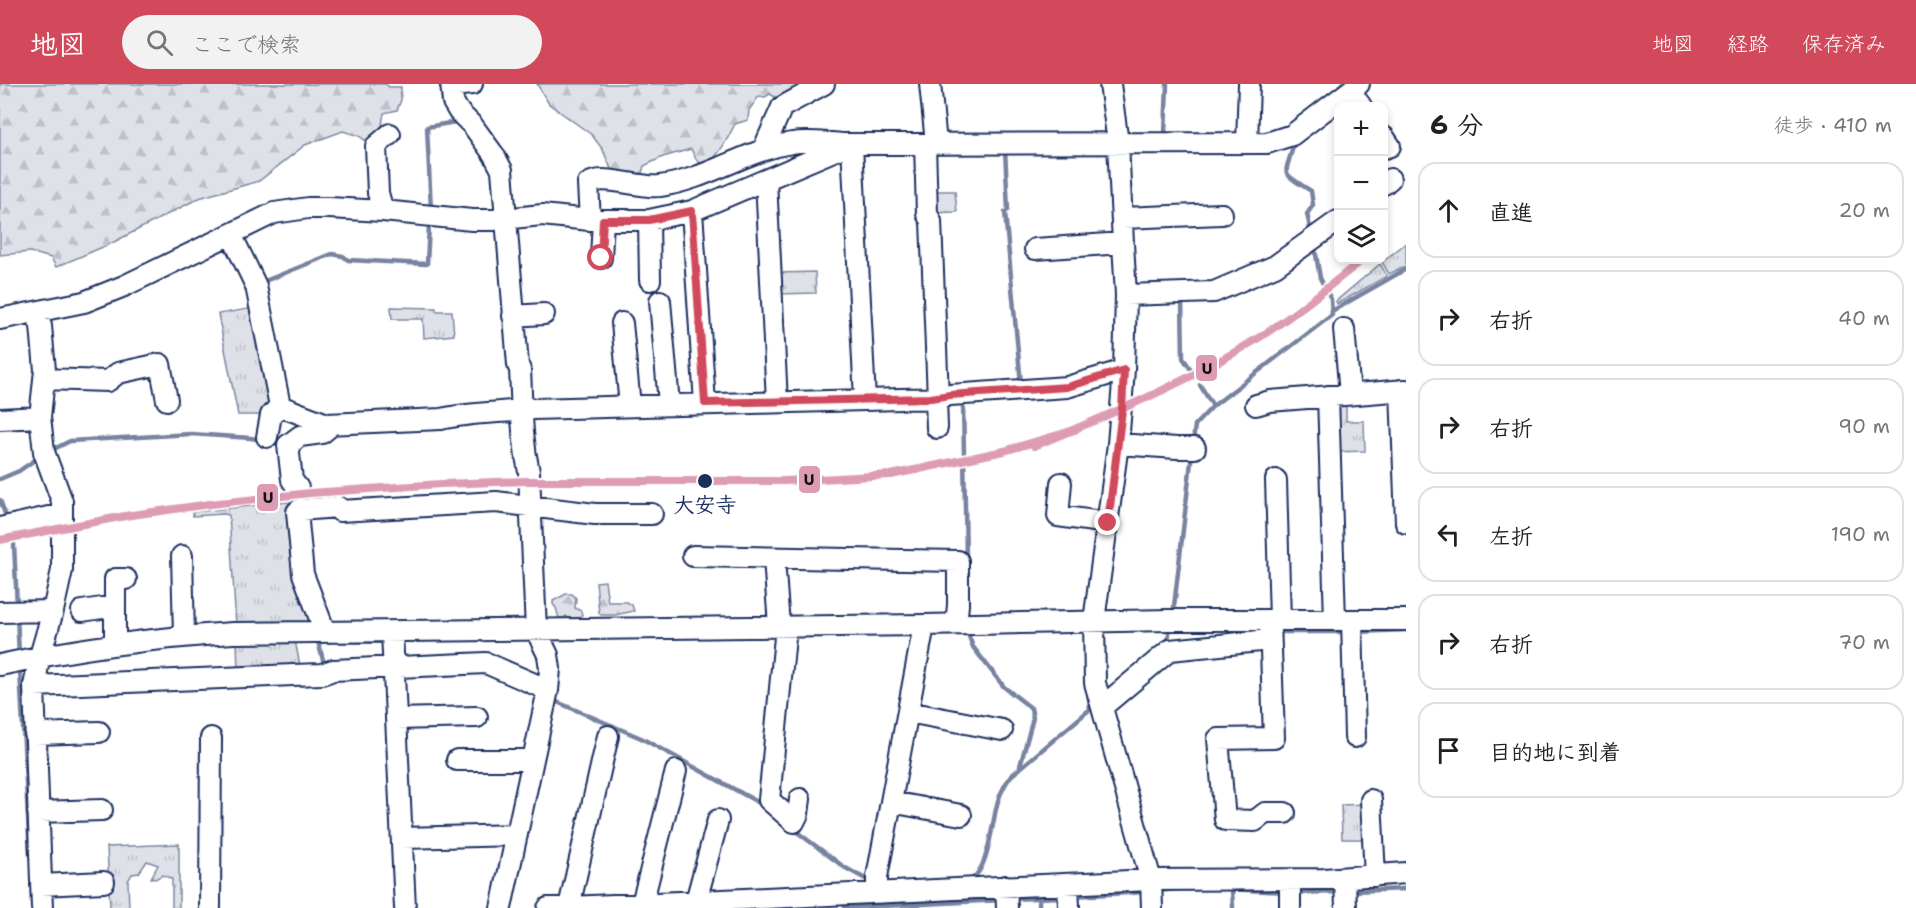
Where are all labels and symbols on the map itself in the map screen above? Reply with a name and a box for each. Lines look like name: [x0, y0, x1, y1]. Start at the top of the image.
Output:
route start: [587, 244, 613, 270]
line badge: U: [1195, 354, 1218, 382]
text: U: [1202, 358, 1213, 379]
line badge: U: [798, 465, 821, 494]
text: U: [804, 469, 815, 490]
marker: 大安寺: [696, 472, 714, 490]
line badge: U: [256, 483, 279, 512]
text: U: [263, 487, 274, 508]
place label: 大安寺: [674, 491, 737, 519]
route end: [1094, 509, 1120, 535]

